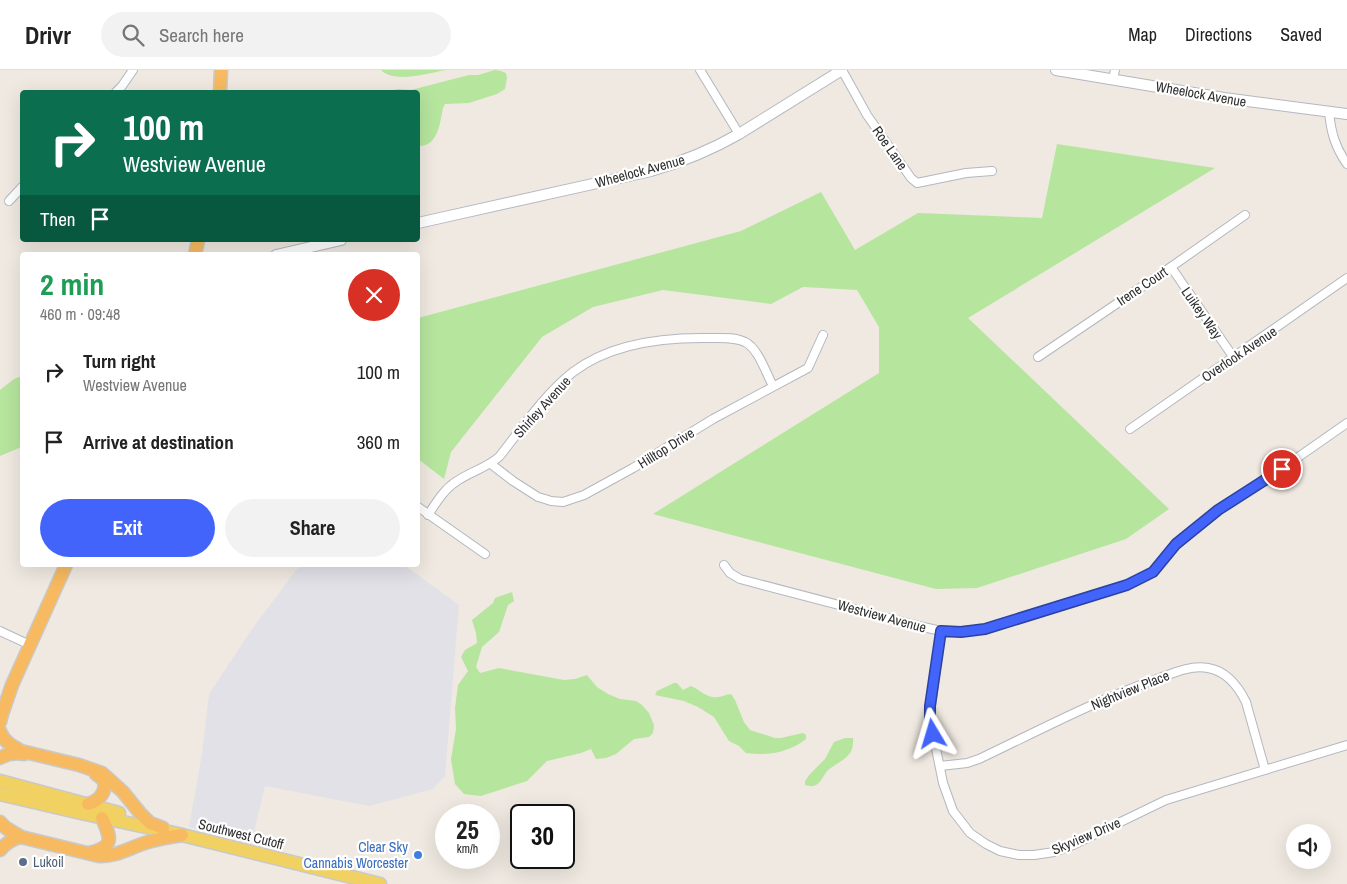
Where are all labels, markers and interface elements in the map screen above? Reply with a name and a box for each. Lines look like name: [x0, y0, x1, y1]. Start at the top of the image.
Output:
search box: [101, 12, 451, 57]
text: Drivr: [25, 19, 71, 51]
icon: search: [119, 21, 147, 49]
text: Search here: [159, 22, 244, 48]
text: Map: [1128, 22, 1157, 47]
text: Directions: [1185, 22, 1252, 47]
text: Saved: [1280, 22, 1322, 47]
street label: Wheelock Avenue: [1154, 77, 1248, 111]
text: 100 m: [123, 104, 204, 151]
icon: right: [40, 110, 105, 175]
street label: Roe Lane: [868, 122, 912, 174]
text: Westview Avenue: [123, 149, 266, 179]
street label: Wheelock Avenue: [593, 150, 687, 192]
icon: arrive: [86, 205, 114, 233]
text: Then: [40, 206, 76, 232]
street label: Irene Court: [1113, 262, 1171, 310]
text: 2 min: [40, 264, 104, 304]
button: close: [348, 269, 400, 321]
street label: Luikey Way: [1178, 283, 1227, 343]
text: 460 m · 09:48: [40, 303, 120, 325]
street label: Overlook Avenue: [1198, 322, 1280, 386]
text: Turn right: [83, 348, 155, 374]
icon: right: [40, 358, 68, 386]
text: 100 m: [357, 359, 400, 385]
street label: Shirley Avenue: [510, 372, 574, 442]
text: Westview Avenue: [83, 374, 187, 396]
street label: Hilltop Drive: [634, 424, 698, 472]
icon: arrive: [40, 428, 68, 456]
text: Arrive at destination: [83, 429, 234, 455]
text: 360 m: [357, 429, 400, 455]
pin: [1261, 448, 1303, 490]
icon: arrive: [1268, 455, 1296, 483]
button: Exit: [40, 499, 215, 557]
button: Share: [225, 499, 400, 557]
street label: Westview Avenue: [836, 596, 928, 636]
street label: Nightview Place: [1088, 666, 1172, 714]
position arrow: [906, 707, 958, 759]
speed limit sign: 30: [510, 804, 575, 869]
text: 25: [456, 813, 479, 847]
street label: Skyview Drive: [1049, 813, 1123, 859]
street label: Southwest Cutoff: [197, 815, 286, 853]
map controls: [1286, 824, 1331, 869]
button: sound: [1286, 824, 1331, 869]
place label: Clear Sky Cannabis Worcester: [304, 838, 408, 872]
text: km/h: [457, 841, 478, 857]
marker: Clear Sky Cannabis Worcester: [412, 849, 424, 861]
place label: Lukoil: [33, 853, 64, 871]
marker: Lukoil: [17, 856, 29, 868]

